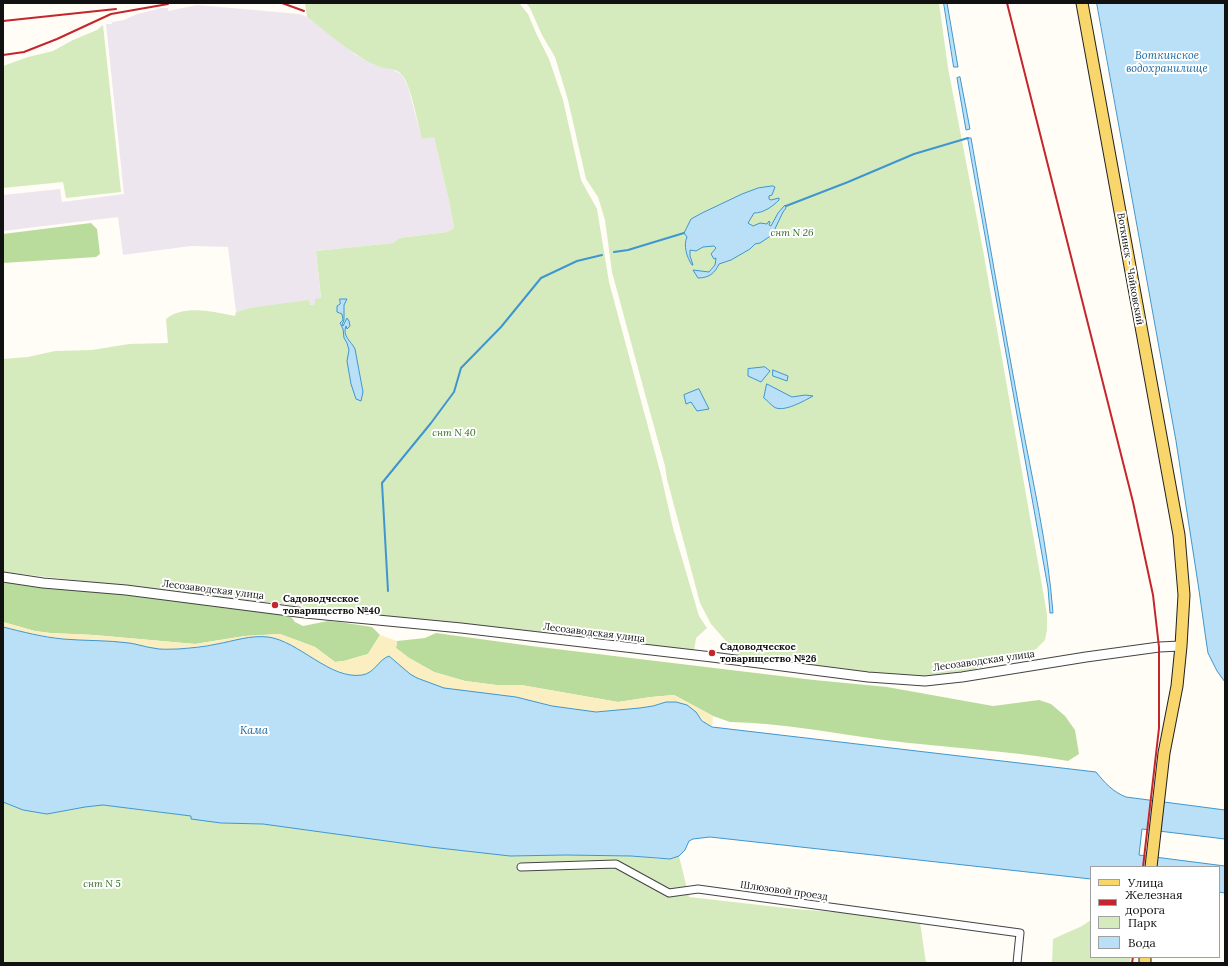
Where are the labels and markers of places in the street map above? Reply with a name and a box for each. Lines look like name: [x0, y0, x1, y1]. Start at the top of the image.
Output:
place label: Садоводческое товарищество №40: [283, 593, 380, 616]
marker: Садоводческое товарищество №40: [270, 600, 280, 610]
place label: Садоводческое товарищество №26: [720, 641, 816, 664]
marker: Садоводческое товарищество №26: [707, 648, 717, 658]

